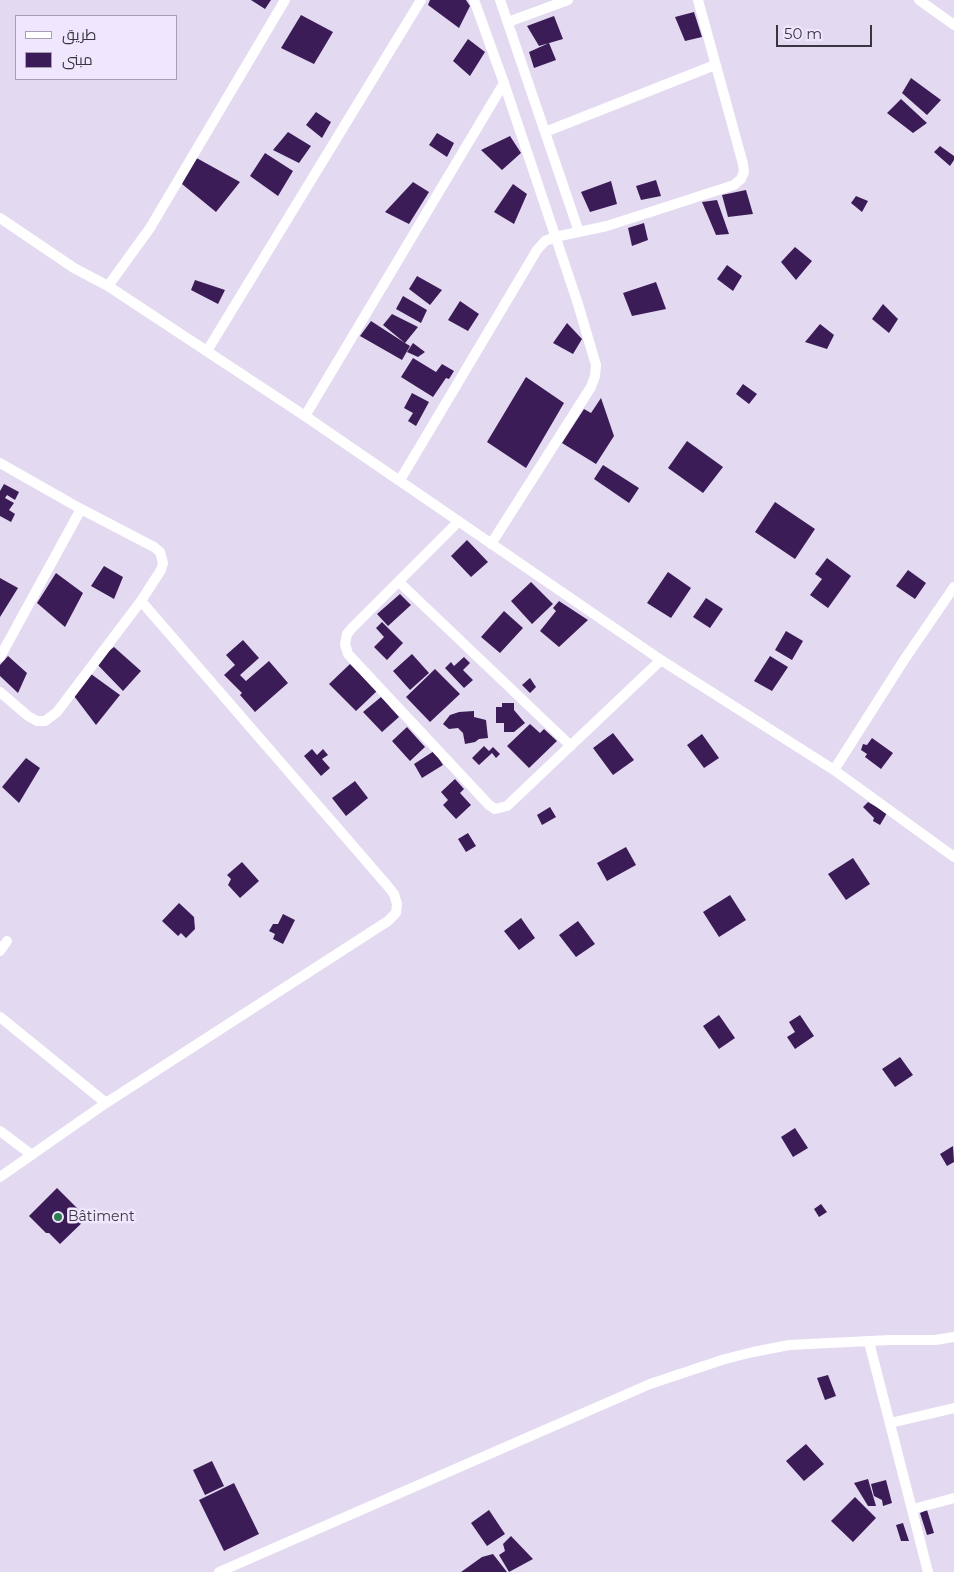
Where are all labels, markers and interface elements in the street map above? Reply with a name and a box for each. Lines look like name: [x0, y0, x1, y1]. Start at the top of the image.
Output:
legend: [15, 15, 178, 80]
scale bar: [779, 15, 875, 47]
text: 50 m: [784, 24, 822, 43]
text: طريق: [62, 25, 96, 44]
text: مبنى: [62, 50, 93, 69]
place label: Bâtiment: [68, 1209, 135, 1225]
marker: Bâtiment: [52, 1211, 64, 1223]

